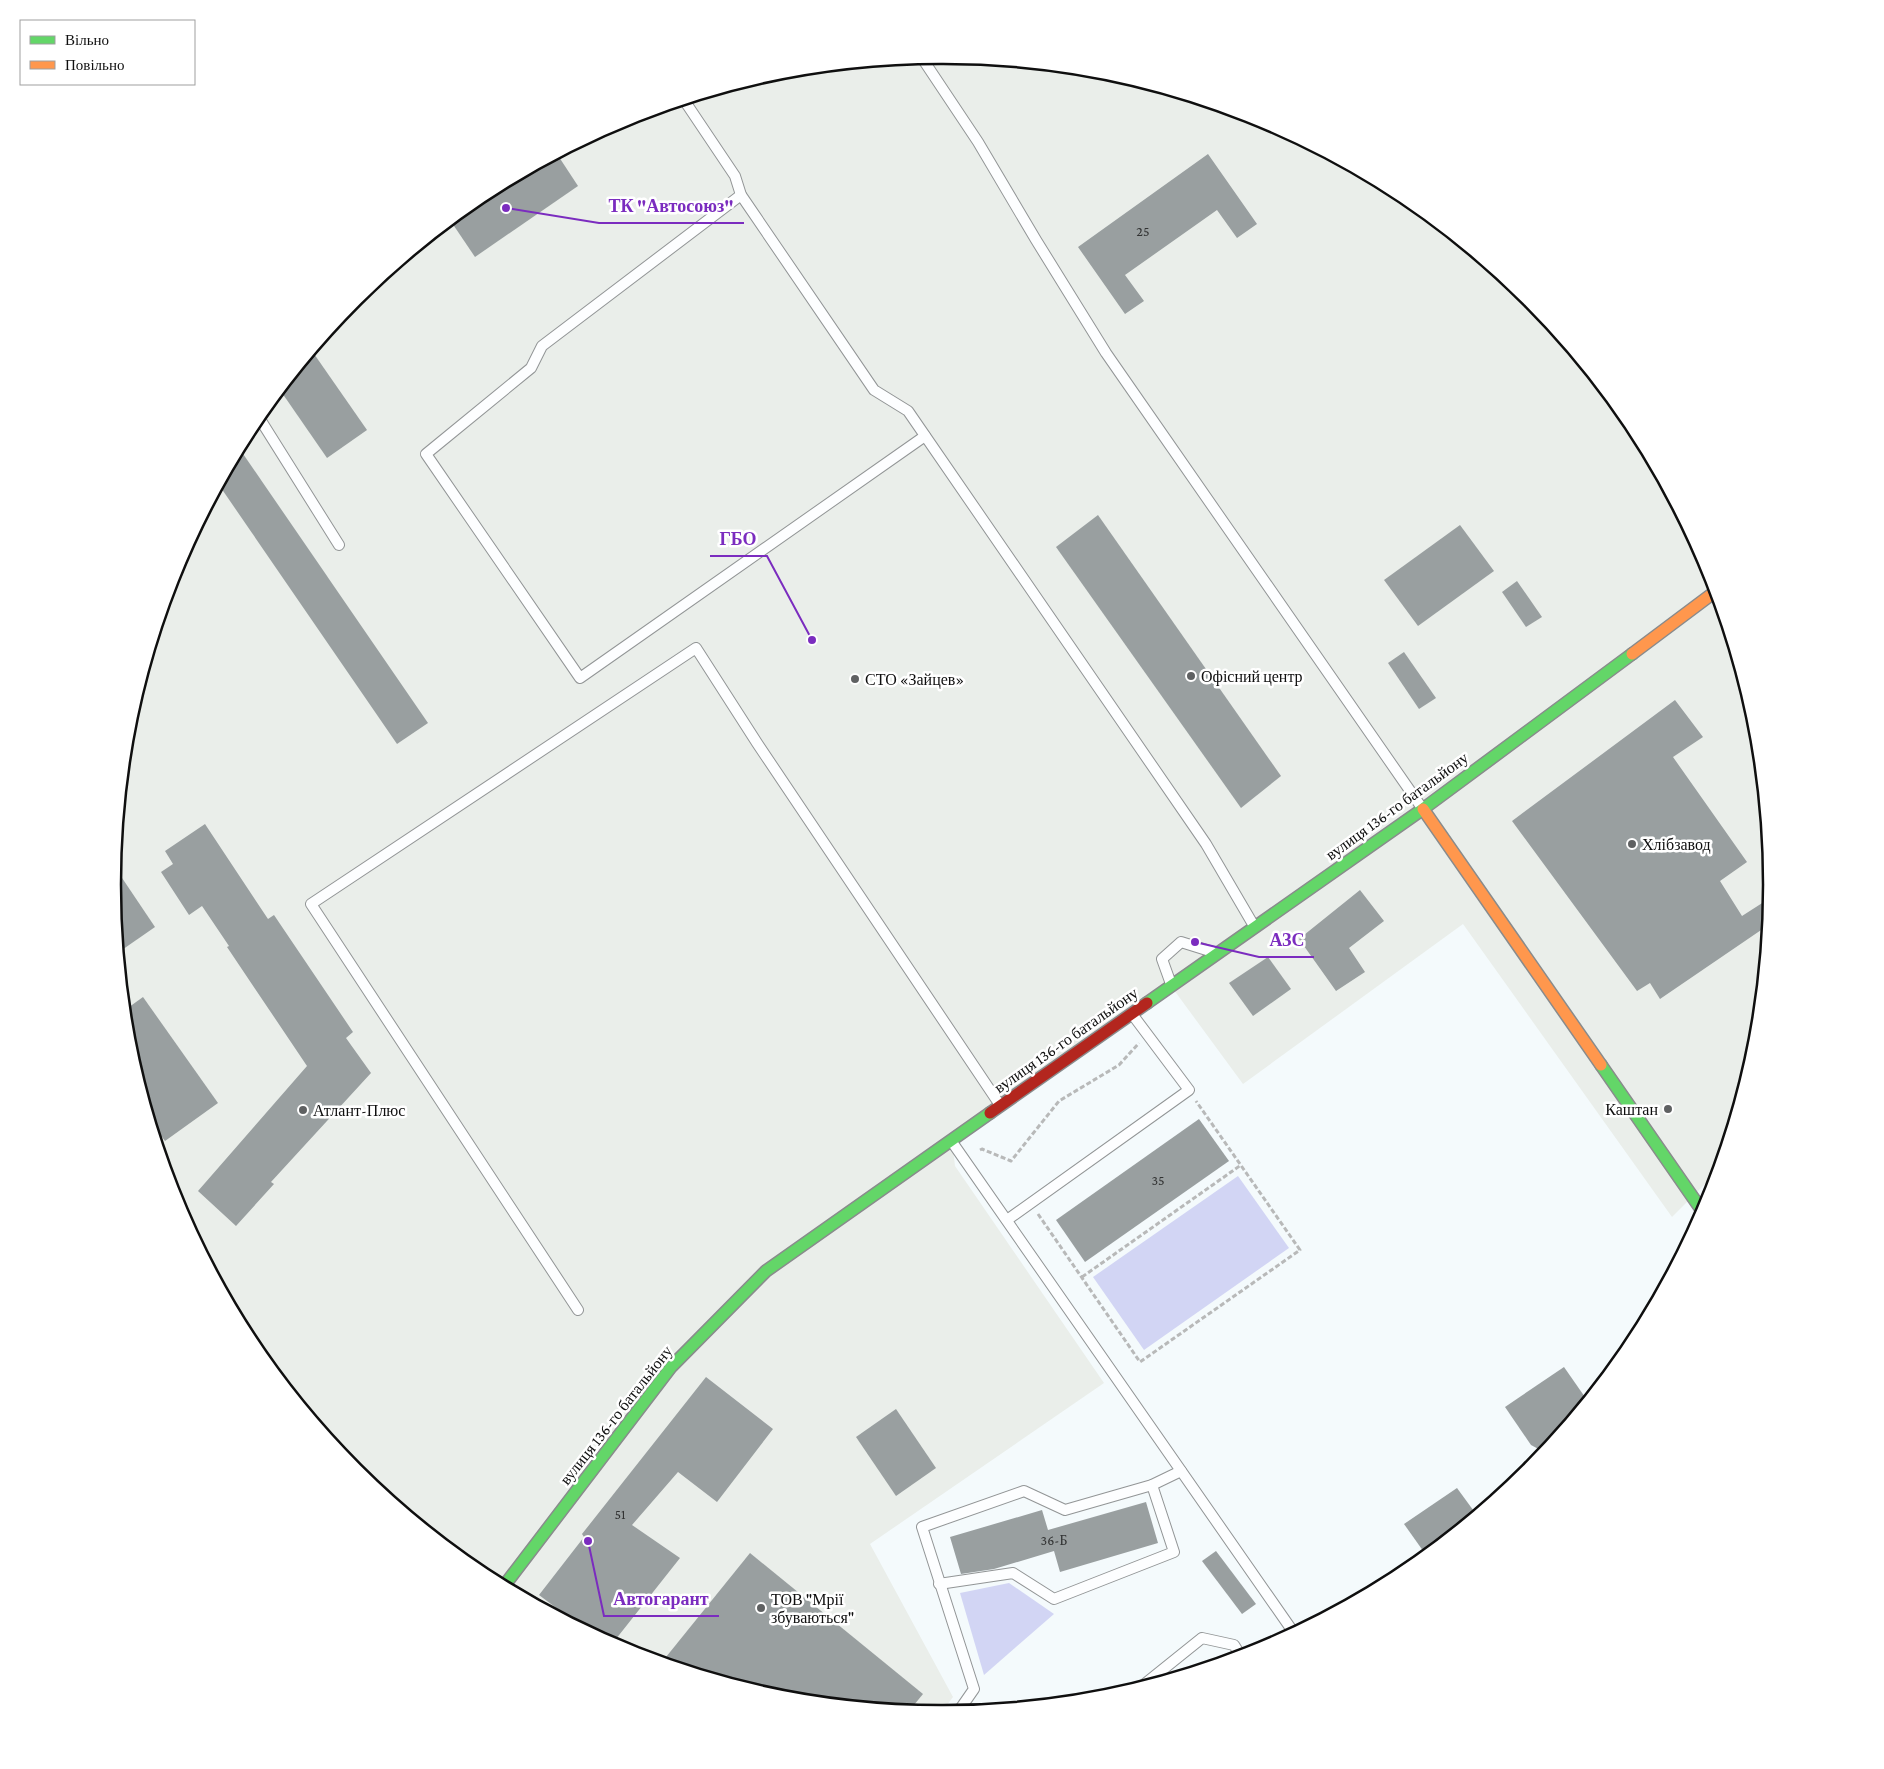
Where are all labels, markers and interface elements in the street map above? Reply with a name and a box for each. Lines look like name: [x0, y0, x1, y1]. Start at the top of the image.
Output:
legend: [20, 20, 195, 85]
text: Вільно: [65, 32, 109, 48]
text: Повільно: [65, 57, 124, 73]
callout: ТК "Автосоюз": [599, 190, 744, 223]
text: ТК "Автосоюз": [608, 196, 734, 216]
house number: 25: [1136, 223, 1150, 239]
callout: ГБО: [710, 523, 767, 556]
text: ГБО: [719, 529, 757, 549]
place label: Офісний центр: [1201, 668, 1303, 686]
marker: Офісний центр: [1185, 670, 1197, 682]
place label: СТО «Зайцев»: [865, 671, 964, 689]
marker: СТО «Зайцев»: [849, 673, 861, 685]
street label: вулиця 136-го батальйону: [1323, 749, 1472, 864]
place label: Хлібзавод: [1642, 836, 1711, 854]
marker: Хлібзавод: [1626, 838, 1638, 850]
callout: АЗС: [1259, 924, 1314, 957]
text: АЗС: [1269, 930, 1305, 950]
street label: вулиця 136-го батальйону: [991, 984, 1142, 1097]
place label: Каштан: [1605, 1101, 1658, 1118]
place label: Атлант-Плюс: [313, 1102, 405, 1119]
marker: Каштан: [1662, 1103, 1674, 1115]
marker: Атлант-Плюс: [297, 1104, 309, 1116]
house number: 35: [1151, 1172, 1165, 1188]
street label: вулиця 136-го батальйону: [557, 1342, 676, 1488]
house number: 51: [614, 1506, 626, 1522]
house number: 36-Б: [1041, 1532, 1067, 1548]
callout: Автогарант: [604, 1583, 719, 1616]
text: Автогарант: [613, 1589, 709, 1609]
place label: ТОВ "Мрії збуваються": [771, 1591, 854, 1627]
marker: ТОВ "Мрії збуваються": [755, 1602, 767, 1614]

